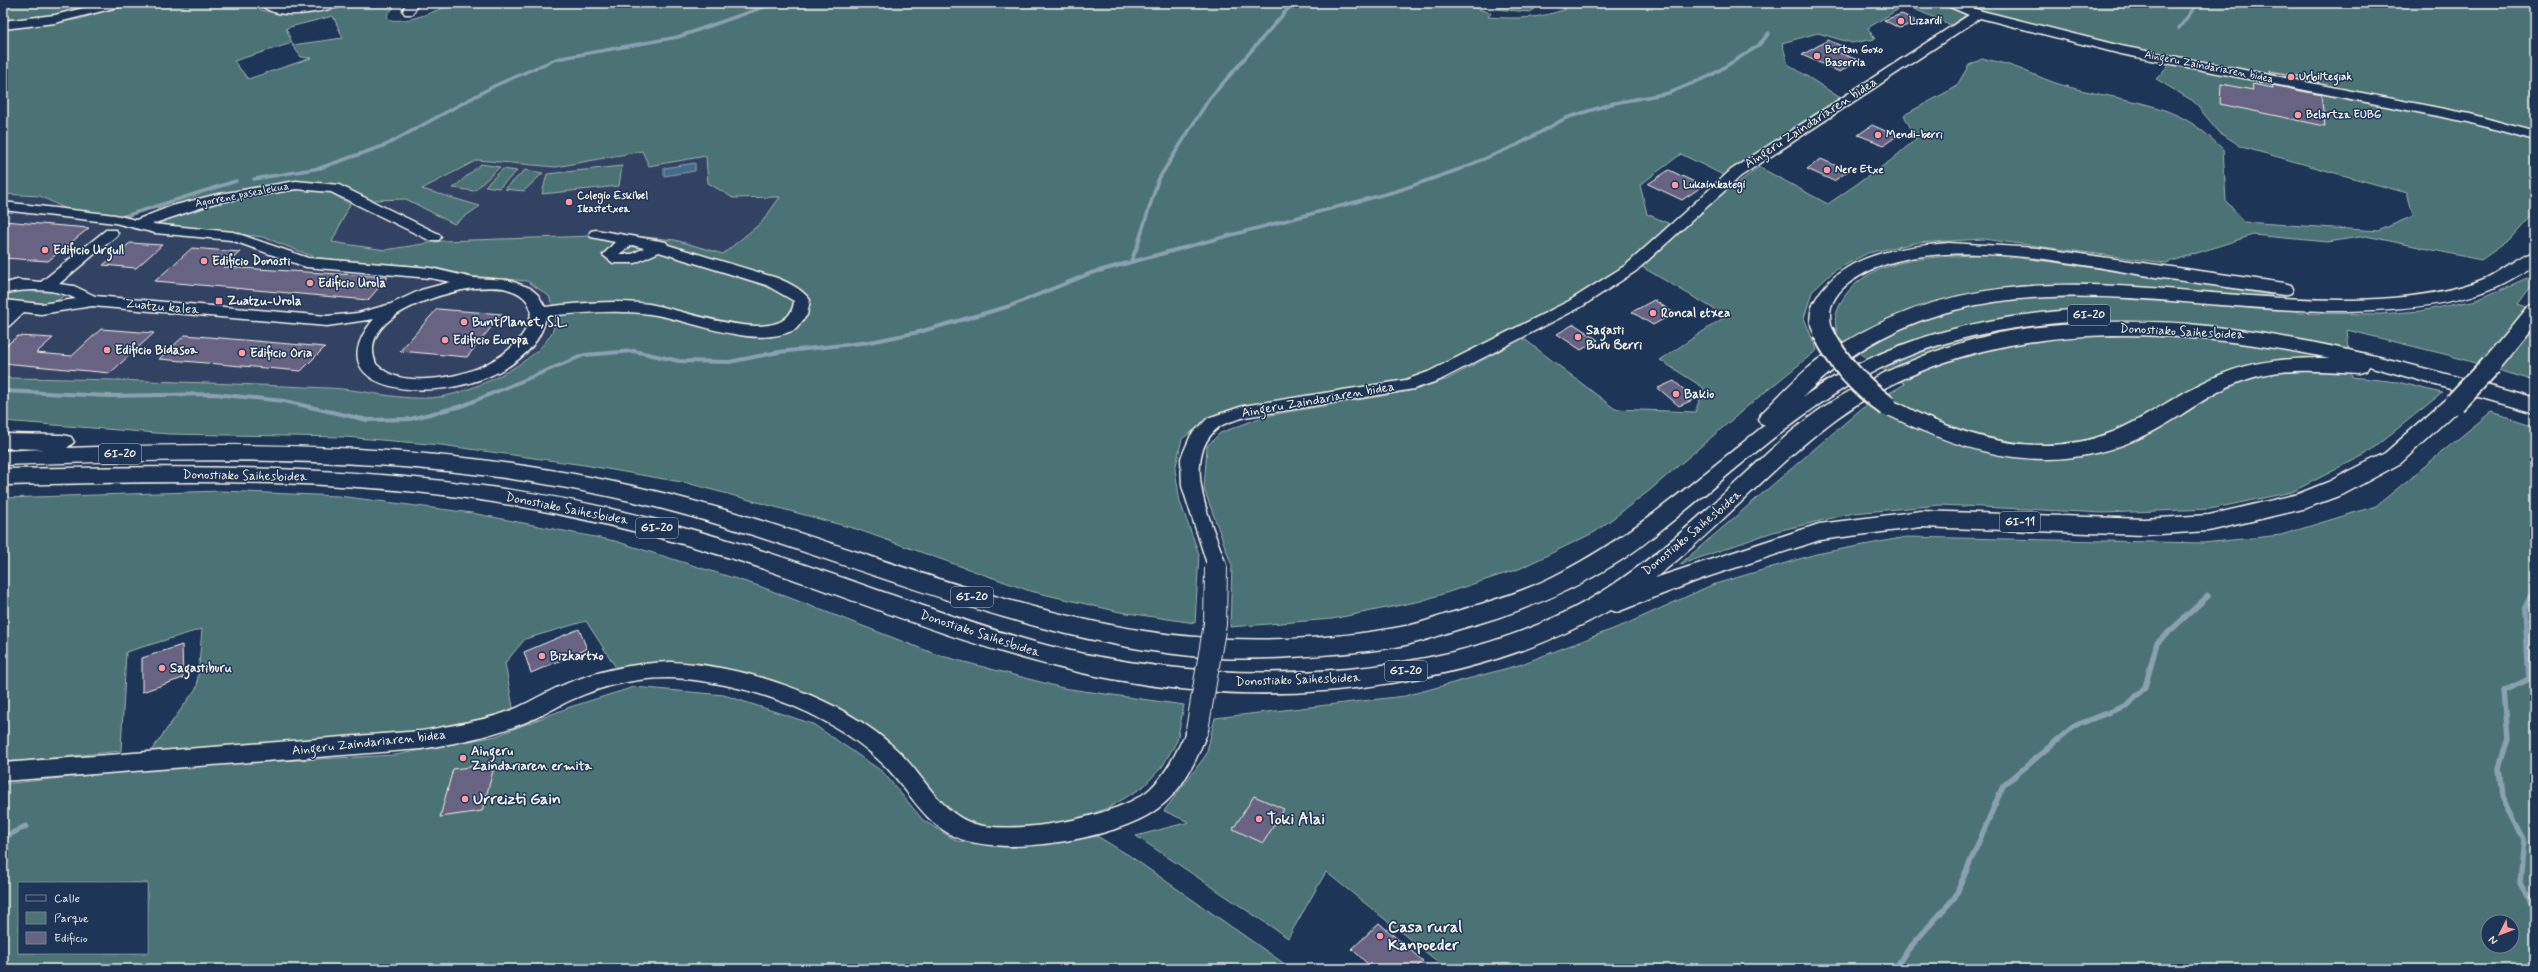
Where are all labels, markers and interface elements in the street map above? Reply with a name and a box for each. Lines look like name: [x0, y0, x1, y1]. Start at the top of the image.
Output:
place label: Lizardi: [1909, 14, 1943, 28]
marker: Lizardi: [1896, 16, 1906, 26]
place label: Bertan Goxo Baserria: [1825, 43, 1883, 70]
street label: Aingeru Zaindariaren bidea: [2143, 48, 2275, 88]
marker: Bertan Goxo Baserria: [1812, 51, 1822, 61]
place label: Urbiltegiak: [2299, 70, 2352, 86]
marker: Urbiltegiak: [2286, 72, 2296, 82]
street label: Aingeru Zaindariaren bidea: [1741, 73, 1882, 174]
place label: Belartza EUBG: [2306, 108, 2382, 122]
marker: Belartza EUBG: [2293, 110, 2303, 120]
place label: Mendi-berri: [1886, 128, 1943, 142]
marker: Mendi-berri: [1873, 130, 1883, 140]
place label: Nere Etxe: [1835, 163, 1884, 177]
marker: Nere Etxe: [1822, 165, 1832, 175]
place label: Lukainkategi: [1683, 178, 1746, 194]
street label: Agorrene pasealekua: [194, 179, 291, 211]
marker: Lukainkategi: [1670, 180, 1680, 190]
place label: Colegio Eskibel Ikastetxea: [577, 189, 648, 216]
marker: Colegio Eskibel Ikastetxea: [564, 197, 574, 207]
place label: Edificio Urgull: [53, 242, 124, 262]
marker: Edificio Urgull: [40, 245, 50, 255]
place label: Edificio Donosti: [212, 253, 290, 270]
marker: Edificio Donosti: [199, 256, 209, 266]
place label: Edificio Urola: [318, 275, 387, 292]
marker: Edificio Urola: [305, 278, 315, 288]
place label: Zuatzu-Urola: [227, 293, 302, 310]
street label: Zuatzu kalea: [124, 295, 200, 319]
marker: Zuatzu-Urola: [214, 296, 224, 306]
place label: Roncal etxea: [1661, 305, 1730, 322]
road number: GI-20: [2068, 305, 2110, 325]
marker: Roncal etxea: [1648, 308, 1658, 318]
place label: BuntPlanet, S.L.: [472, 314, 568, 331]
marker: BuntPlanet, S.L.: [459, 317, 469, 327]
street label: Donostiako Saihesbidea: [2119, 320, 2245, 344]
place label: Sagasti Buru Berri: [1586, 322, 1642, 354]
place label: Edificio Europa: [453, 332, 529, 349]
marker: Sagasti Buru Berri: [1573, 332, 1583, 342]
marker: Edificio Europa: [440, 335, 450, 345]
place label: Edificio Bidasoa: [115, 342, 199, 359]
marker: Edificio Bidasoa: [102, 345, 112, 355]
place label: Edificio Oria: [250, 345, 312, 362]
marker: Edificio Oria: [237, 348, 247, 358]
street label: Aingeru Zaindariaren bidea: [1240, 378, 1397, 424]
place label: Bakio: [1684, 386, 1714, 403]
marker: Bakio: [1671, 389, 1681, 399]
road number: GI-20: [99, 444, 141, 464]
street label: Donostiako Saihesbidea: [182, 466, 308, 486]
street label: Donostiako Saihesbidea: [1639, 486, 1745, 580]
street label: Donostiako Saihesbidea: [504, 489, 630, 529]
road number: GI-11: [2000, 512, 2040, 532]
road number: GI-20: [636, 518, 678, 538]
road number: GI-20: [951, 587, 993, 607]
street label: Donostiako Saihesbidea: [918, 607, 1042, 661]
place label: Bizkartxo: [550, 648, 604, 665]
marker: Bizkartxo: [537, 651, 547, 661]
place label: Sagastiburu: [170, 660, 232, 680]
road number: GI-20: [1385, 661, 1427, 681]
marker: Sagastiburu: [157, 663, 167, 673]
street label: Donostiako Saihesbidea: [1235, 669, 1361, 691]
street label: Aingeru Zaindariaren bidea: [291, 726, 448, 762]
place label: Aingeru Zaindariaren ermita: [471, 743, 593, 775]
marker: Aingeru Zaindariaren ermita: [458, 753, 468, 763]
place label: Urreizti Gain: [473, 789, 561, 810]
marker: Urreizti Gain: [460, 794, 470, 804]
place label: Toki Alai: [1267, 809, 1325, 830]
marker: Toki Alai: [1254, 814, 1264, 824]
legend: [18, 882, 148, 954]
text: Calle: [54, 891, 80, 907]
text: Parque: [54, 911, 89, 927]
north arrow: [2480, 914, 2520, 954]
place label: Casa rural Kanpoeder: [1388, 917, 1462, 956]
text: Edificio: [54, 931, 88, 947]
marker: Casa rural Kanpoeder: [1375, 931, 1385, 941]
text: N: [2486, 933, 2501, 947]

